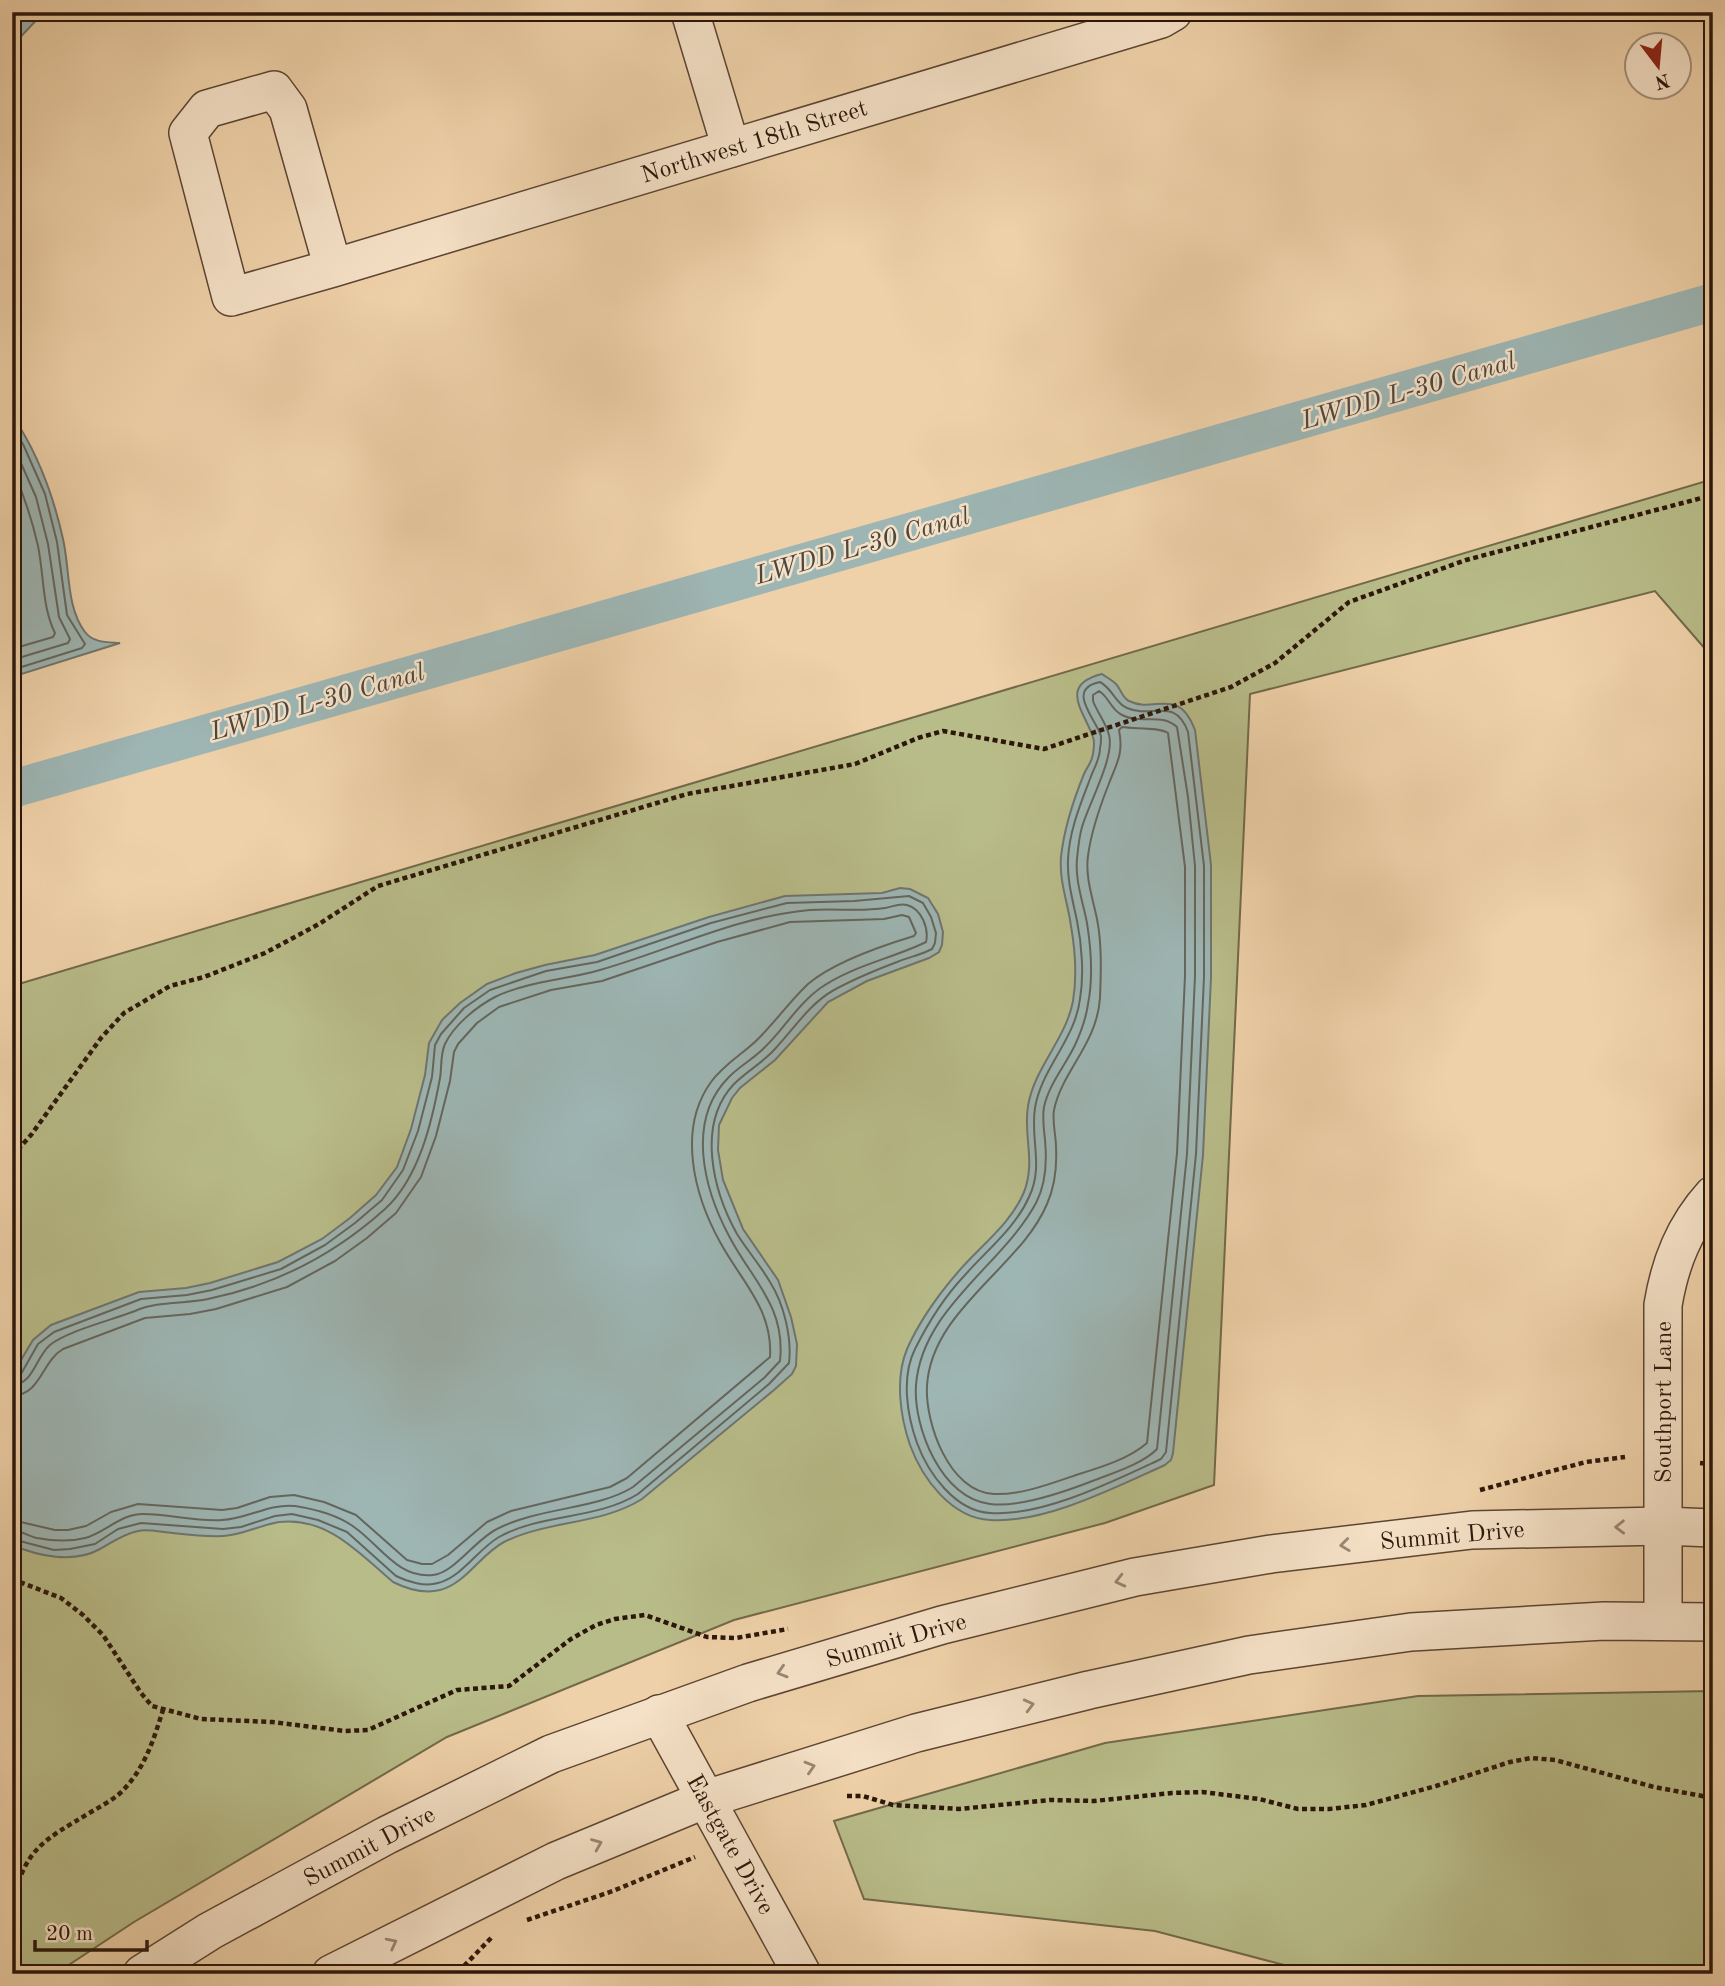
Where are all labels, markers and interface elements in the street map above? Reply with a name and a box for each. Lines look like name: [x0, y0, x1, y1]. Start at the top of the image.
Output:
north arrow: [1624, 32, 1694, 102]
text: N: [1652, 69, 1672, 91]
street label: Northwest 18th Street: [639, 97, 871, 189]
water label: LWDD L-30 Canal: [1297, 349, 1519, 435]
water label: LWDD L-30 Canal: [751, 504, 973, 590]
water label: LWDD L-30 Canal: [206, 660, 428, 746]
street label: Southport Lane: [1653, 1321, 1677, 1483]
street label: Summit Drive: [1379, 1519, 1525, 1555]
one-way arrow: [1614, 1519, 1625, 1535]
one-way arrow: [1339, 1538, 1350, 1553]
one-way arrow: [1114, 1573, 1126, 1587]
street label: Summit Drive: [824, 1610, 970, 1673]
one-way arrow: [776, 1664, 788, 1679]
one-way arrow: [1023, 1699, 1035, 1713]
one-way arrow: [804, 1761, 816, 1775]
street label: Eastgate Drive: [681, 1771, 778, 1919]
street label: Summit Drive: [300, 1803, 440, 1892]
one-way arrow: [590, 1839, 602, 1853]
scale bar: [35, 1909, 147, 1953]
text: 20 m: [46, 1924, 93, 1945]
one-way arrow: [385, 1937, 397, 1951]

